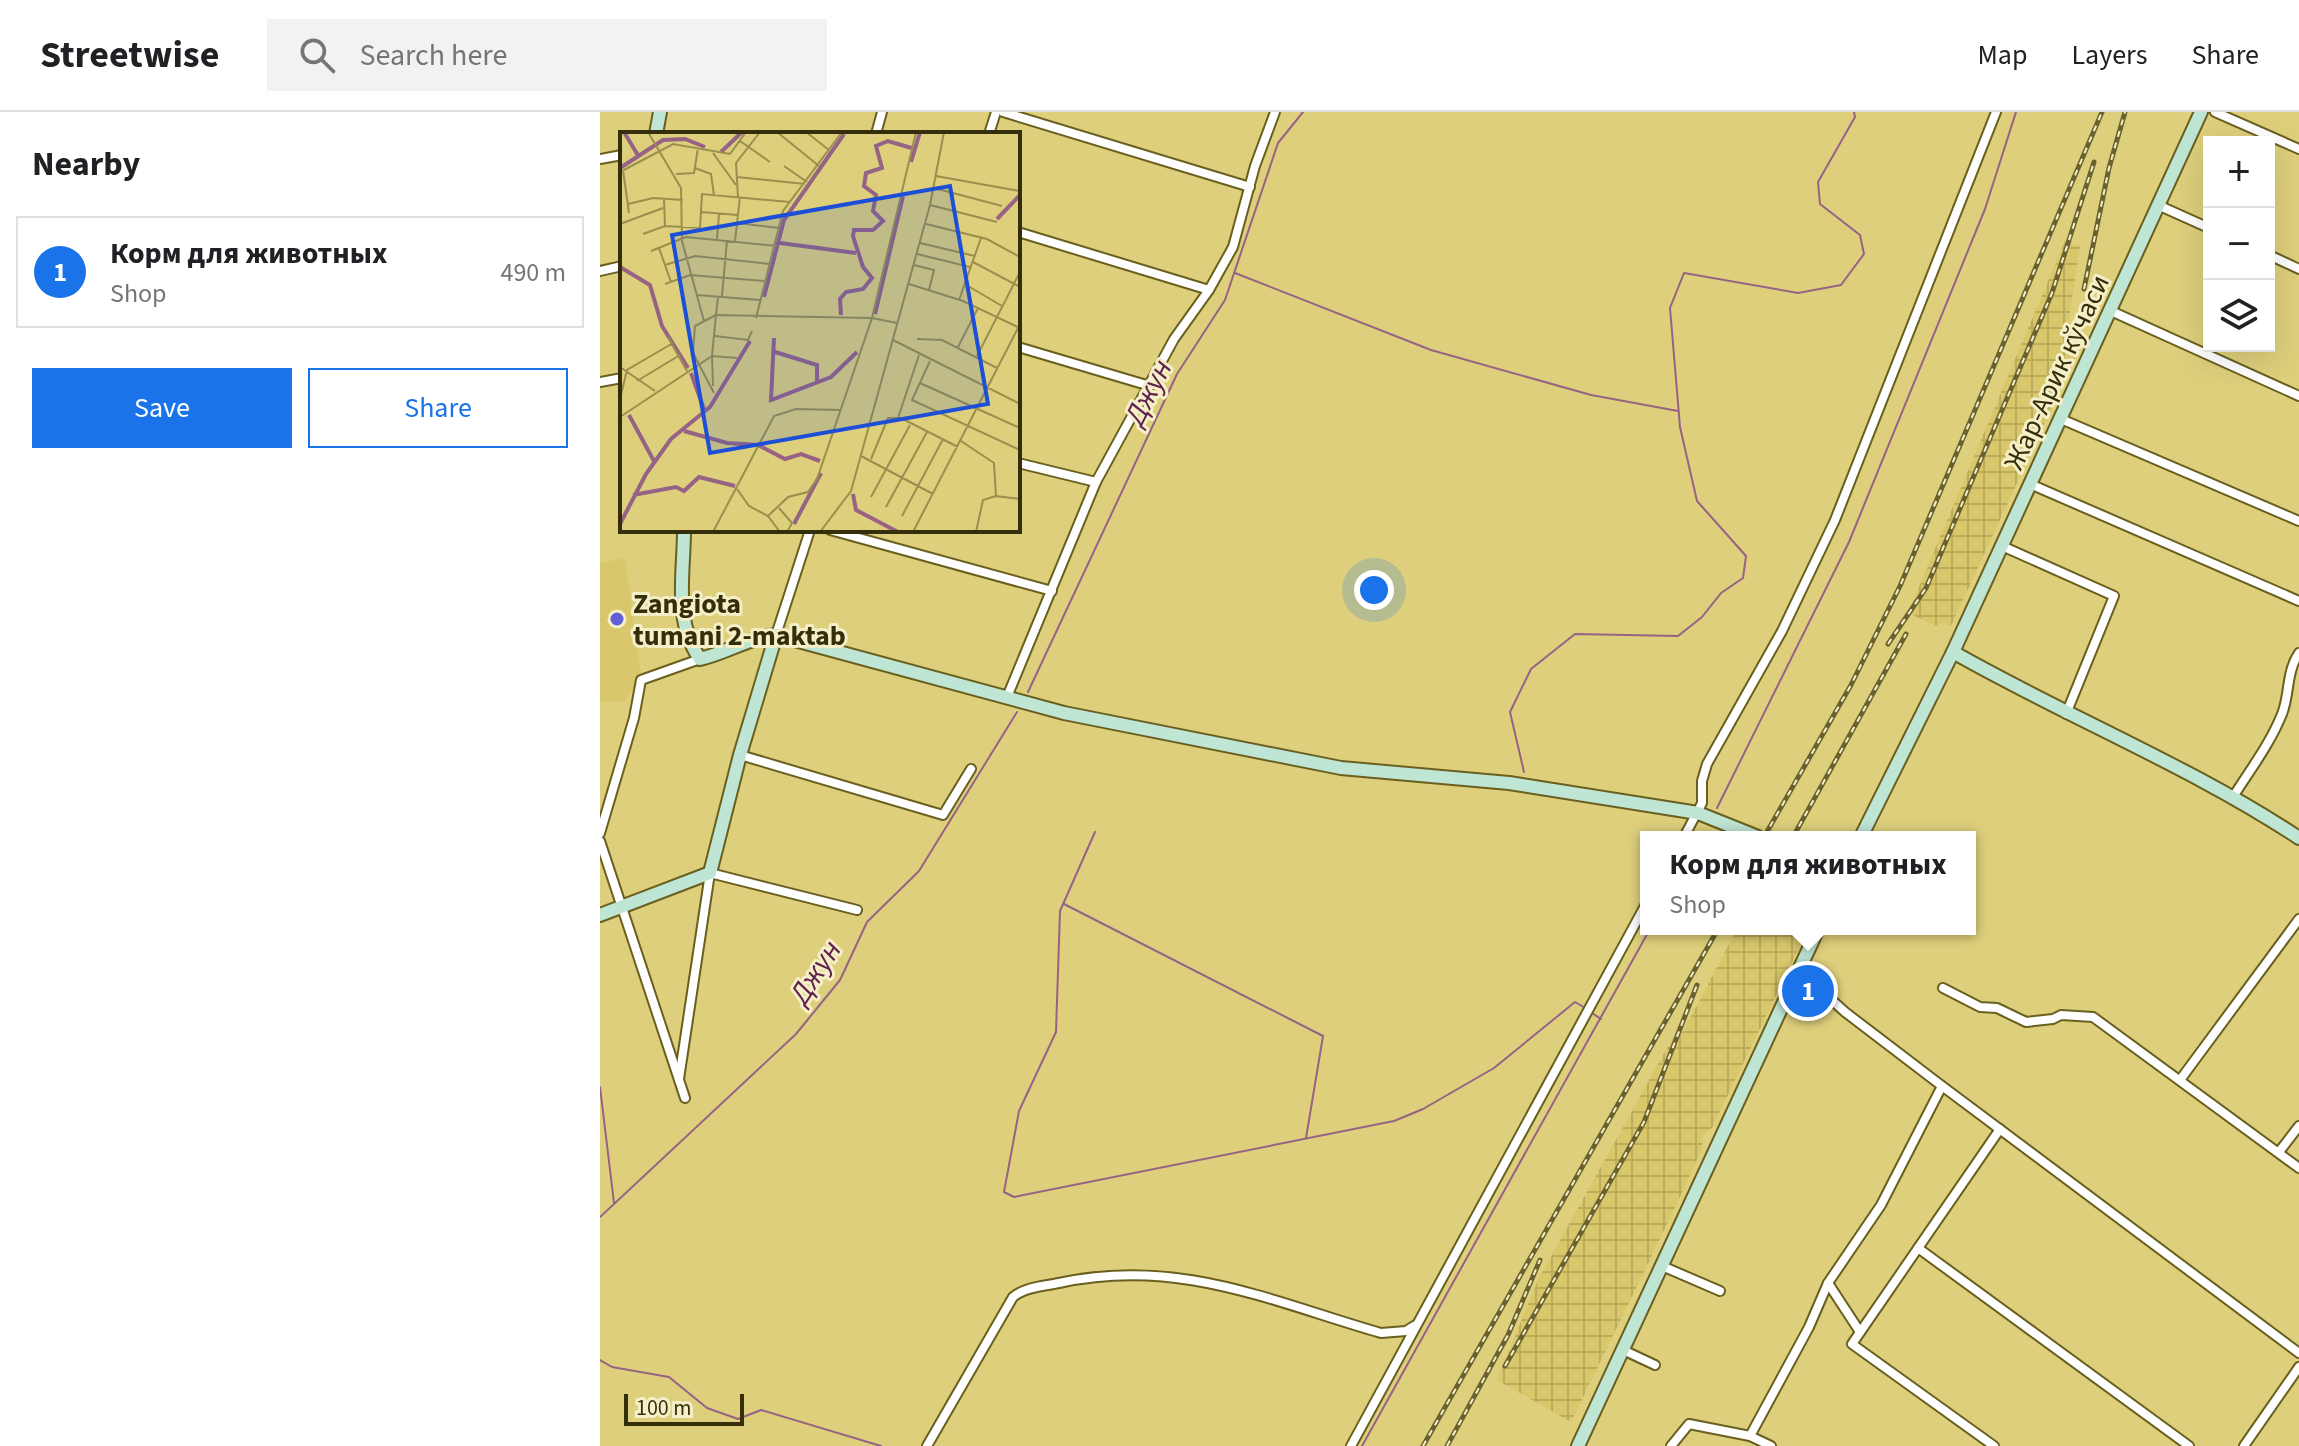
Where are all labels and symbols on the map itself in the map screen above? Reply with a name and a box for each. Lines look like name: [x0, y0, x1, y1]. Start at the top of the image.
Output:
inset map: [620, 132, 1020, 532]
street label: Жар-Арик кўчаси: [1994, 268, 2120, 477]
water label: Джун: [1113, 352, 1183, 434]
your location: [1354, 570, 1394, 610]
place label: Zangiota tumani 2-maktab: [633, 584, 846, 656]
marker: Zangiota tumani 2-maktab: [608, 610, 626, 628]
water label: Джун: [778, 932, 852, 1015]
pin: 1: [1782, 961, 1834, 1021]
scale bar: [624, 1390, 744, 1426]

